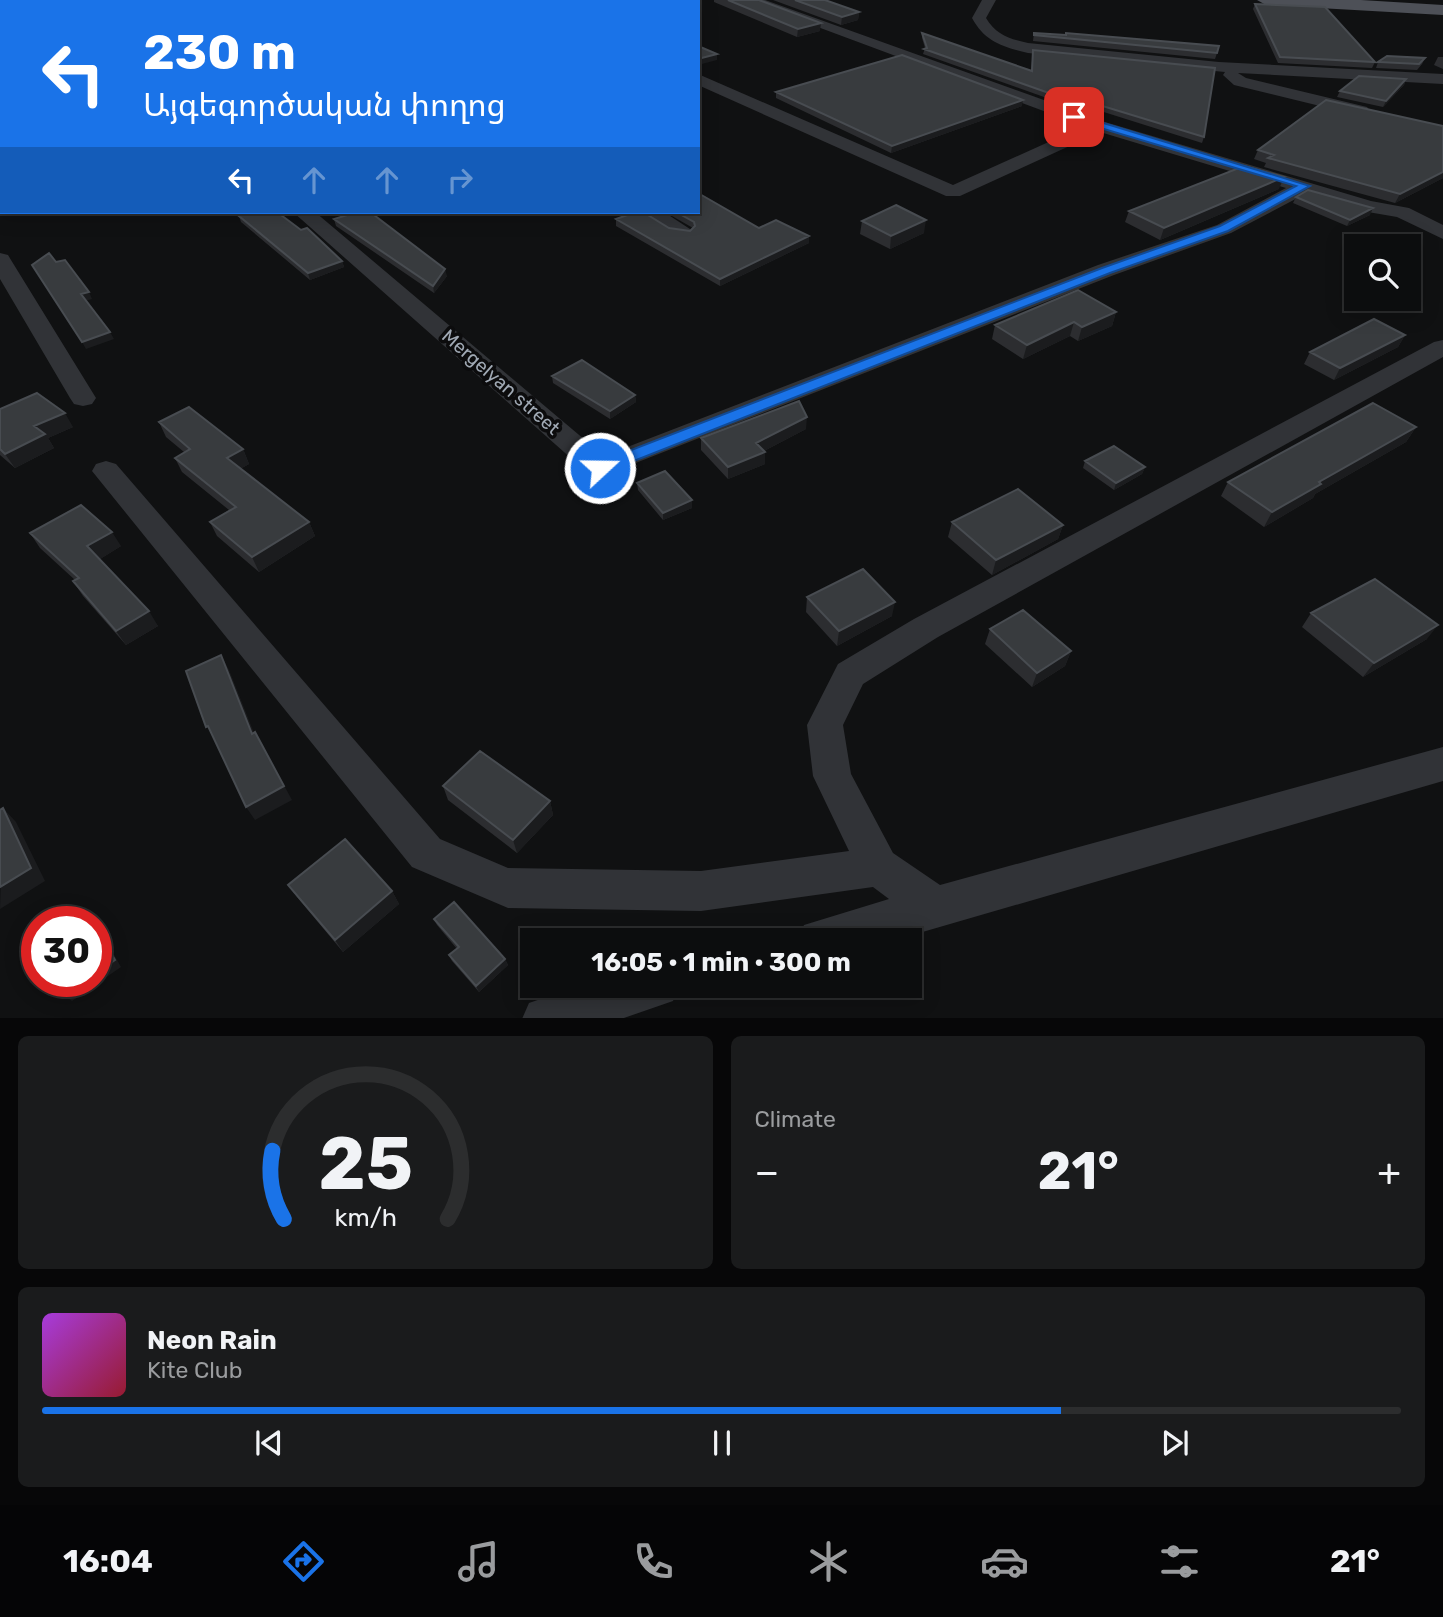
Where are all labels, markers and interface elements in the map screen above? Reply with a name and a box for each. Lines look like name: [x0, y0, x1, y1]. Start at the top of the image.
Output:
text: 230 m: [143, 23, 296, 81]
icon: left: [28, 28, 119, 119]
text: Այգեգործական փողոց: [143, 86, 506, 124]
pin: [1044, 87, 1104, 147]
icon: arrive: [1055, 98, 1093, 136]
icon: left: [222, 161, 260, 199]
icon: ahead: [295, 161, 333, 199]
icon: ahead: [368, 161, 406, 199]
icon: right: [441, 161, 479, 199]
map controls: [1344, 234, 1421, 311]
button: search: [1344, 234, 1421, 311]
street label: Mergelyan street: [437, 324, 565, 440]
position arrow: [563, 431, 637, 505]
speed limit sign: 30: [21, 906, 112, 997]
text: 16:05 · 1 min · 300 m: [591, 947, 851, 978]
text: Climate: [755, 1105, 836, 1133]
text: 25: [318, 1121, 412, 1207]
text: 21°: [1038, 1140, 1119, 1202]
text: −: [755, 1149, 779, 1195]
text: +: [1377, 1149, 1401, 1195]
text: km/h: [334, 1202, 396, 1231]
text: Neon Rain: [147, 1325, 277, 1356]
text: Kite Club: [147, 1356, 242, 1384]
icon: previous: [250, 1424, 288, 1462]
icon: pause: [703, 1424, 741, 1462]
icon: next: [1156, 1424, 1194, 1462]
icon: directions: [279, 1537, 328, 1586]
icon: music: [454, 1537, 503, 1586]
icon: phone: [629, 1537, 678, 1586]
icon: climate: [804, 1537, 853, 1586]
icon: car: [980, 1537, 1029, 1586]
icon: filters: [1155, 1537, 1204, 1586]
text: 16:04: [63, 1542, 153, 1580]
text: 21°: [1330, 1542, 1380, 1580]

